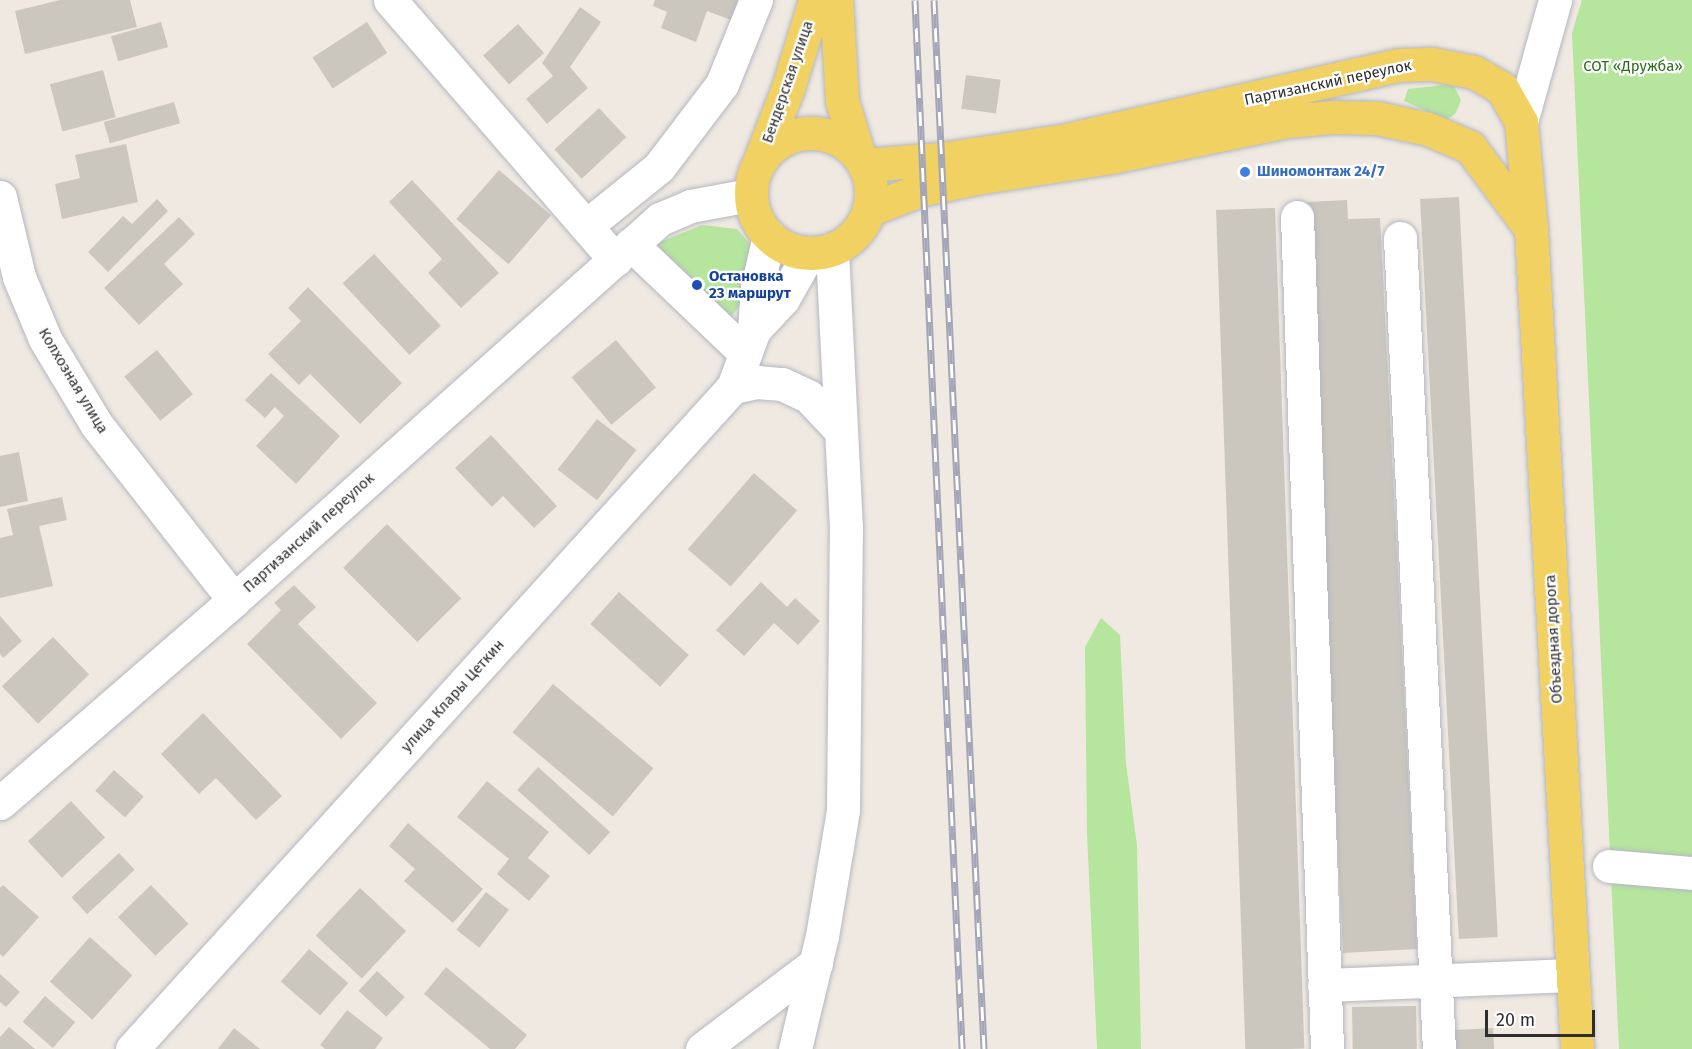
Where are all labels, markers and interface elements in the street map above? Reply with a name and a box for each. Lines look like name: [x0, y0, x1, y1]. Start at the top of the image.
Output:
street label: Бендерская улица: [759, 19, 817, 145]
street label: Партизанский переулок: [1243, 56, 1413, 110]
park label: СОТ «Дружба»: [1583, 58, 1683, 76]
place label: Шиномонтаж 24/7: [1257, 163, 1385, 181]
marker: Шиномонтаж 24/7: [1238, 165, 1252, 179]
place label: Остановка 23 маршрут: [709, 267, 791, 302]
marker: Остановка 23 маршрут: [690, 278, 704, 292]
street label: Колхозная улица: [34, 325, 112, 437]
street label: Партизанский переулок: [240, 469, 378, 597]
street label: Объездная дорога: [1542, 574, 1566, 704]
street label: улица Клары Цеткин: [398, 636, 508, 756]
scale bar: [1488, 998, 1598, 1036]
text: 20 m: [1496, 1009, 1535, 1031]

